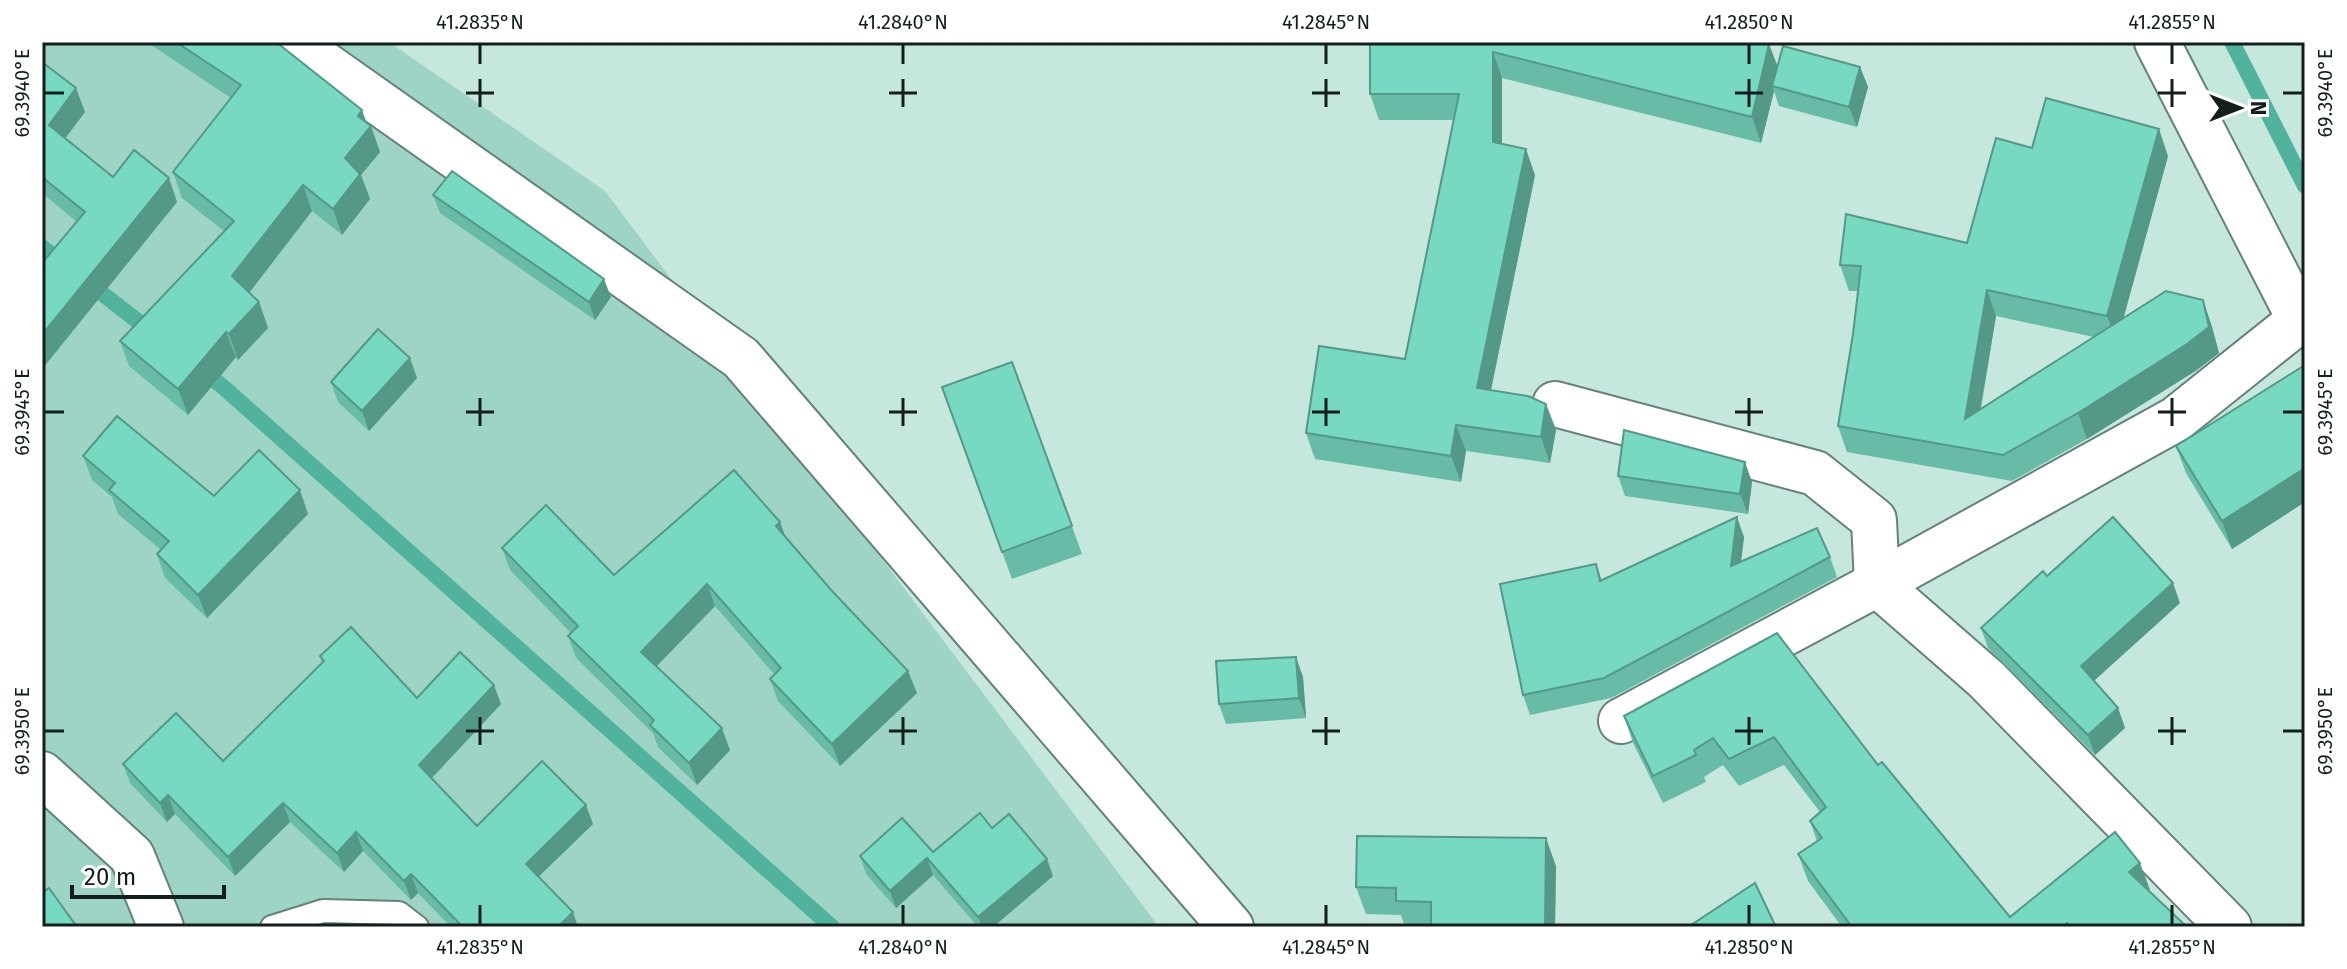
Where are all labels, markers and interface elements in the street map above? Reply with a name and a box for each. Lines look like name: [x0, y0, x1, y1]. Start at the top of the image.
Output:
text: 41.2835°N: [436, 10, 524, 34]
text: 41.2840°N: [858, 10, 948, 34]
text: 41.2845°N: [1282, 10, 1370, 34]
text: 41.2850°N: [1704, 10, 1794, 34]
text: 41.2855°N: [2128, 10, 2216, 34]
text: 69.3940°E: [10, 49, 34, 137]
text: 69.3940°E: [2313, 49, 2337, 137]
north arrow: [2199, 68, 2279, 148]
text: N: [2245, 101, 2272, 115]
text: 69.3945°E: [10, 368, 34, 456]
text: 69.3945°E: [2313, 368, 2337, 456]
text: 69.3950°E: [10, 687, 34, 775]
text: 69.3950°E: [2313, 687, 2337, 775]
scale bar: [72, 849, 224, 899]
text: 20 m: [84, 863, 136, 891]
text: 41.2835°N: [436, 935, 524, 959]
text: 41.2840°N: [858, 935, 948, 959]
text: 41.2845°N: [1282, 935, 1370, 959]
text: 41.2850°N: [1704, 935, 1794, 959]
text: 41.2855°N: [2128, 935, 2216, 959]

